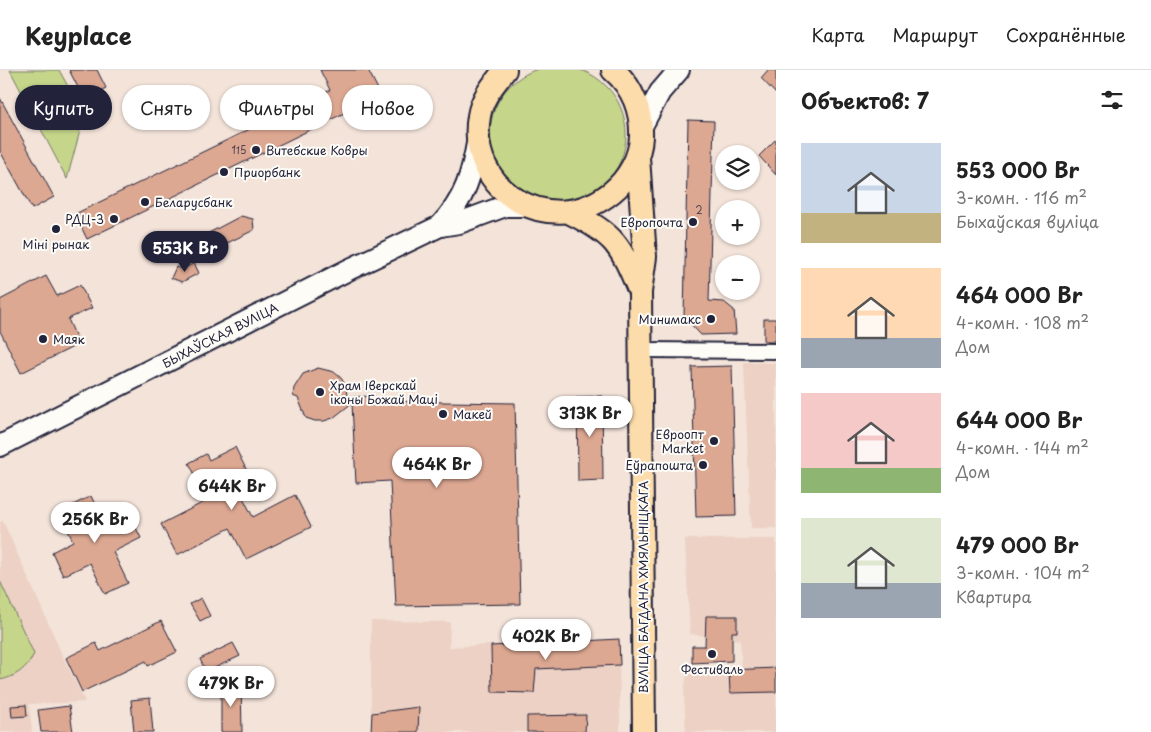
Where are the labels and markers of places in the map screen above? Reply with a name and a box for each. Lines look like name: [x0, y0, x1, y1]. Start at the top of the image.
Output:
place label: Витебские Ковры: [266, 141, 368, 159]
marker: Витебские Ковры: [250, 144, 262, 156]
place label: Приорбанк: [234, 163, 301, 181]
marker: Приорбанк: [218, 166, 230, 178]
place label: Беларусбанк: [155, 193, 233, 211]
marker: Беларусбанк: [139, 196, 151, 208]
place label: РДЦ-3: [65, 210, 104, 228]
marker: РДЦ-3: [108, 213, 120, 225]
place label: Европочта: [620, 213, 683, 231]
marker: Европочта: [687, 216, 699, 228]
marker: Міні рынак: [50, 223, 62, 235]
pin: 553K Br: [139, 230, 231, 273]
place label: Міні рынак: [23, 235, 90, 253]
place label: Минимакс: [638, 310, 701, 328]
marker: Минимакс: [705, 313, 717, 325]
place label: Маяк: [53, 330, 85, 348]
marker: Маяк: [37, 333, 49, 345]
place label: Храм Іверскай іконы Божай Маці: [330, 376, 438, 408]
marker: Храм Іверскай іконы Божай Маці: [314, 386, 326, 398]
pin: 313K Br: [544, 396, 636, 438]
place label: Макей: [453, 405, 492, 423]
marker: Макей: [437, 408, 449, 420]
place label: Евроопт Market: [655, 425, 705, 457]
marker: Евроопт Market: [708, 435, 720, 447]
pin: 464K Br: [391, 446, 483, 489]
place label: Еўрапошта: [625, 456, 693, 474]
marker: Еўрапошта: [697, 459, 709, 471]
pin: 644K Br: [186, 468, 278, 511]
pin: 256K Br: [49, 502, 141, 544]
pin: 402K Br: [500, 618, 592, 661]
marker: Фестиваль: [706, 648, 718, 660]
place label: Фестиваль: [681, 660, 743, 678]
pin: 479K Br: [185, 666, 277, 708]

